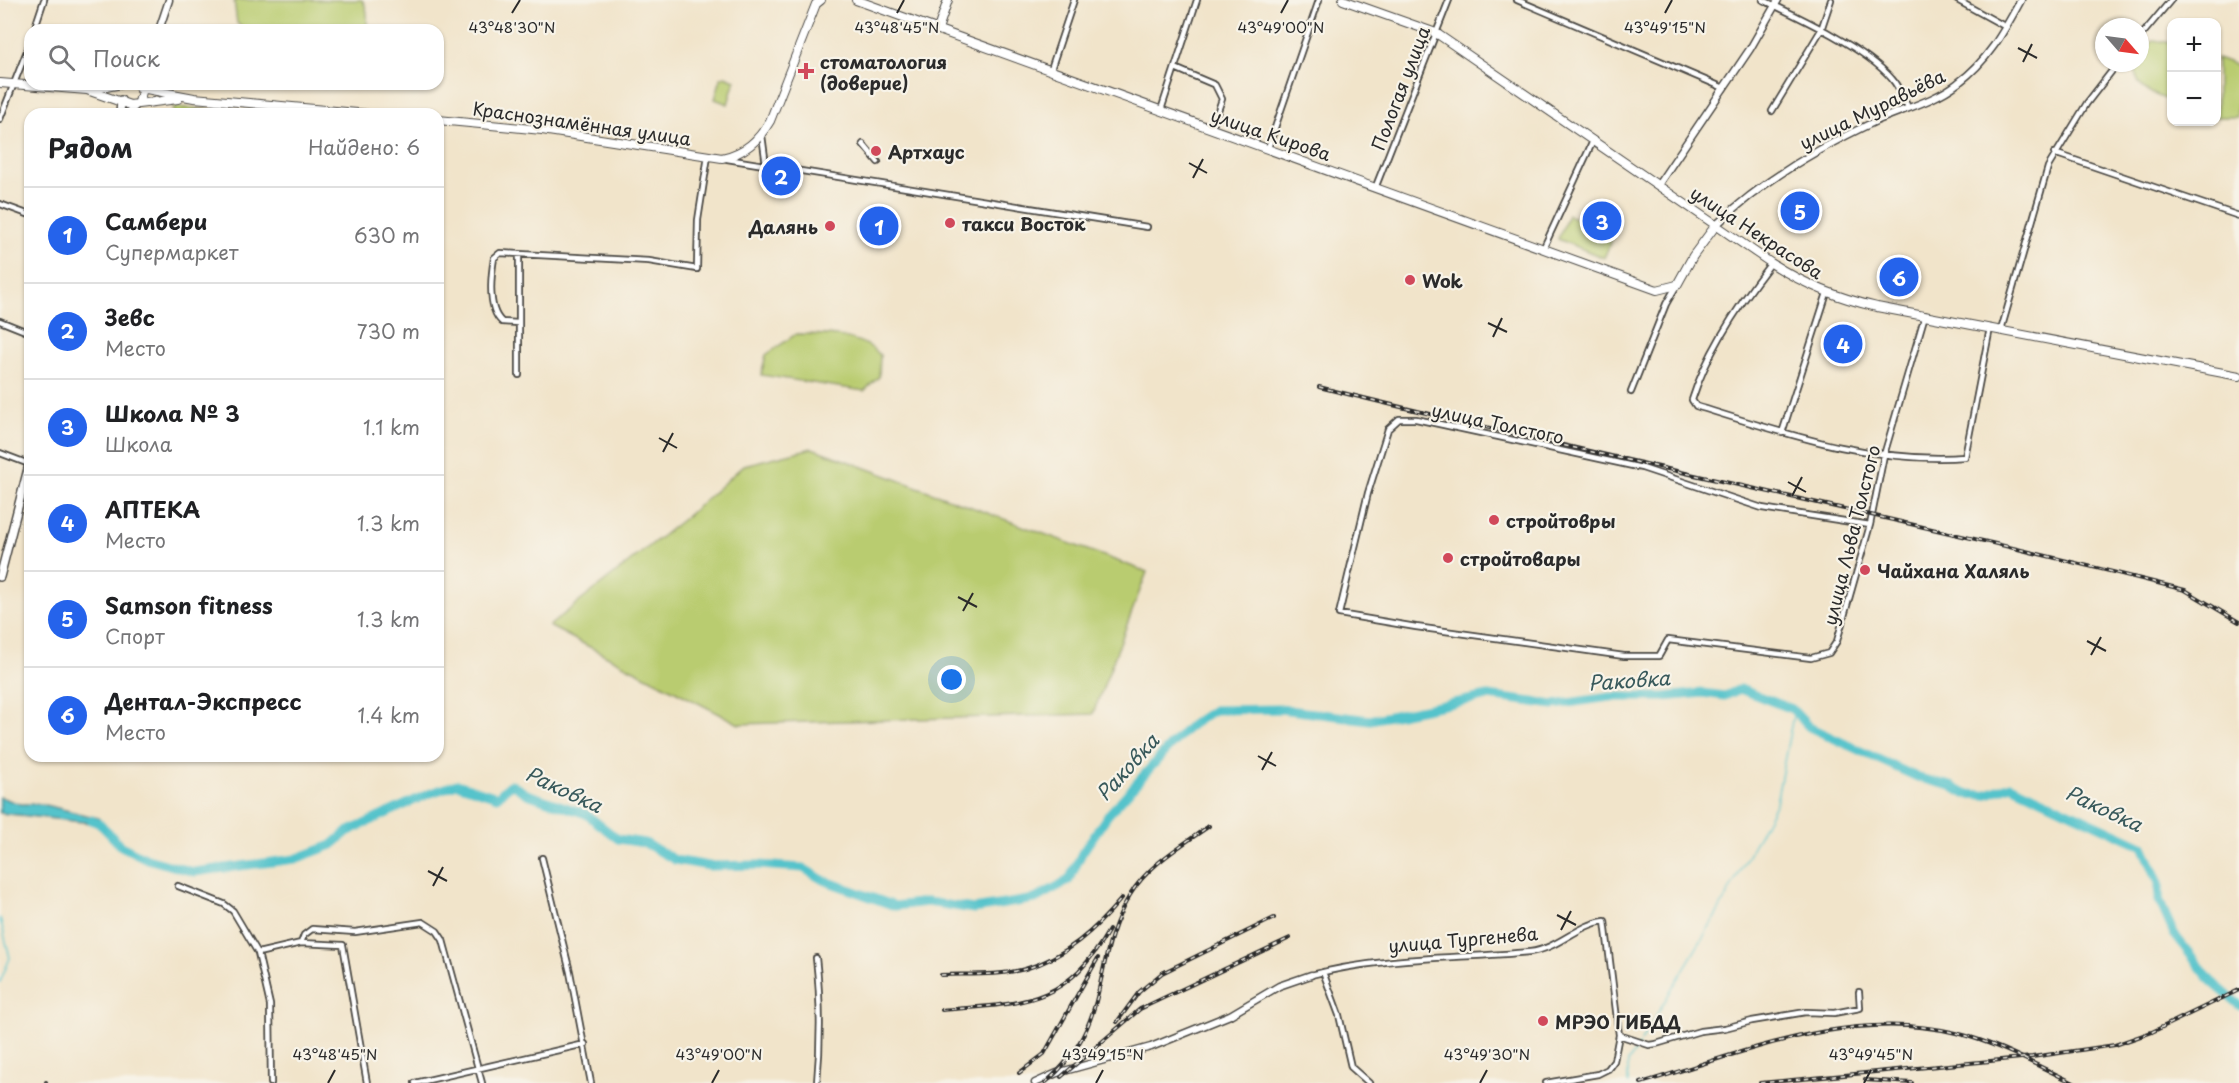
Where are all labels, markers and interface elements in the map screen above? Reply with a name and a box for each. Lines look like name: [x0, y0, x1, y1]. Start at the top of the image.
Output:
text: 43°48'30"N: [468, 15, 556, 38]
text: 43°48'45"N: [854, 15, 940, 38]
text: 43°49'00"N: [1237, 15, 1325, 38]
text: 43°49'15"N: [1624, 15, 1706, 38]
north arrow: [2095, 18, 2149, 72]
map controls: [2167, 18, 2221, 126]
button: +: [2167, 18, 2221, 72]
street label: Пологая улица: [1364, 21, 1436, 154]
search box: [24, 24, 444, 90]
icon: search: [45, 41, 78, 74]
text: Поиск: [93, 41, 160, 74]
place label: стоматология (доверие): [820, 48, 947, 96]
marker: стоматология (доверие): [797, 62, 815, 80]
street label: улица Муравьёва: [1795, 62, 1950, 156]
button: −: [2167, 72, 2221, 126]
street label: Краснознамённая улица: [471, 94, 694, 152]
street label: улица Кирова: [1207, 101, 1335, 167]
text: Рядом: [48, 128, 133, 167]
text: Найдено: 6: [308, 132, 420, 162]
place label: Артхаус: [888, 138, 965, 165]
marker: Артхаус: [869, 144, 883, 158]
pin: 2: [762, 154, 800, 198]
street label: улица Некрасова: [1685, 179, 1830, 286]
pin: 5: [1780, 188, 1820, 234]
pin: 3: [1582, 198, 1622, 244]
text: Самбери: [105, 204, 208, 237]
pin: 1: [860, 204, 898, 248]
place label: такси Восток: [962, 210, 1086, 237]
place label: Далянь: [748, 213, 818, 240]
marker: такси Восток: [943, 216, 957, 230]
marker: Далянь: [823, 219, 837, 233]
text: 1: [63, 220, 72, 250]
text: 630 m: [354, 220, 420, 250]
text: Супермаркет: [105, 237, 238, 267]
pin: 6: [1880, 254, 1918, 300]
place label: Wok: [1422, 267, 1464, 294]
marker: Wok: [1403, 273, 1417, 287]
text: Зевс: [105, 300, 155, 333]
text: 2: [60, 316, 75, 346]
text: 730 m: [357, 316, 420, 346]
pin: 4: [1824, 322, 1862, 366]
text: Место: [105, 333, 166, 363]
text: Школа № 3: [105, 396, 240, 429]
street label: улица Толстого: [1429, 396, 1567, 450]
text: 3: [61, 412, 74, 442]
text: 1.1 km: [363, 412, 420, 442]
text: Школа: [105, 429, 172, 459]
street label: улица Льва Толстого: [1816, 442, 1886, 628]
text: АПТЕКА: [105, 492, 200, 525]
place label: стройтовры: [1506, 507, 1615, 534]
text: 4: [61, 508, 74, 538]
text: 1.3 km: [357, 508, 420, 538]
marker: стройтовры: [1487, 513, 1501, 527]
text: Место: [105, 525, 166, 555]
place label: стройтовары: [1460, 545, 1581, 572]
marker: стройтовары: [1441, 551, 1455, 565]
place label: Чайхана Халяль: [1877, 557, 2030, 584]
marker: Чайхана Халяль: [1858, 563, 1872, 577]
text: Samson fitness: [105, 588, 273, 621]
text: 5: [61, 604, 74, 634]
text: 1.3 km: [357, 604, 420, 634]
text: Спорт: [105, 621, 165, 651]
water label: Раковка: [1587, 662, 1672, 698]
your location: [937, 665, 966, 694]
text: Дентал-Экспресс: [105, 684, 302, 717]
text: 6: [60, 700, 75, 730]
text: 1.4 km: [358, 700, 420, 730]
text: Место: [105, 717, 166, 747]
water label: Раковка: [1088, 726, 1166, 808]
water label: Раковка: [520, 758, 608, 820]
water label: Раковка: [2060, 777, 2148, 839]
street label: улица Тургенева: [1387, 919, 1540, 959]
place label: МРЭО ГИБДД: [1555, 1008, 1681, 1035]
marker: МРЭО ГИБДД: [1536, 1014, 1550, 1028]
text: 43°48'45"N: [292, 1042, 378, 1065]
text: 43°49'00"N: [675, 1042, 763, 1065]
text: 43°49'15"N: [1062, 1042, 1144, 1065]
text: 43°49'30"N: [1444, 1042, 1530, 1065]
text: 43°49'45"N: [1829, 1042, 1913, 1065]

